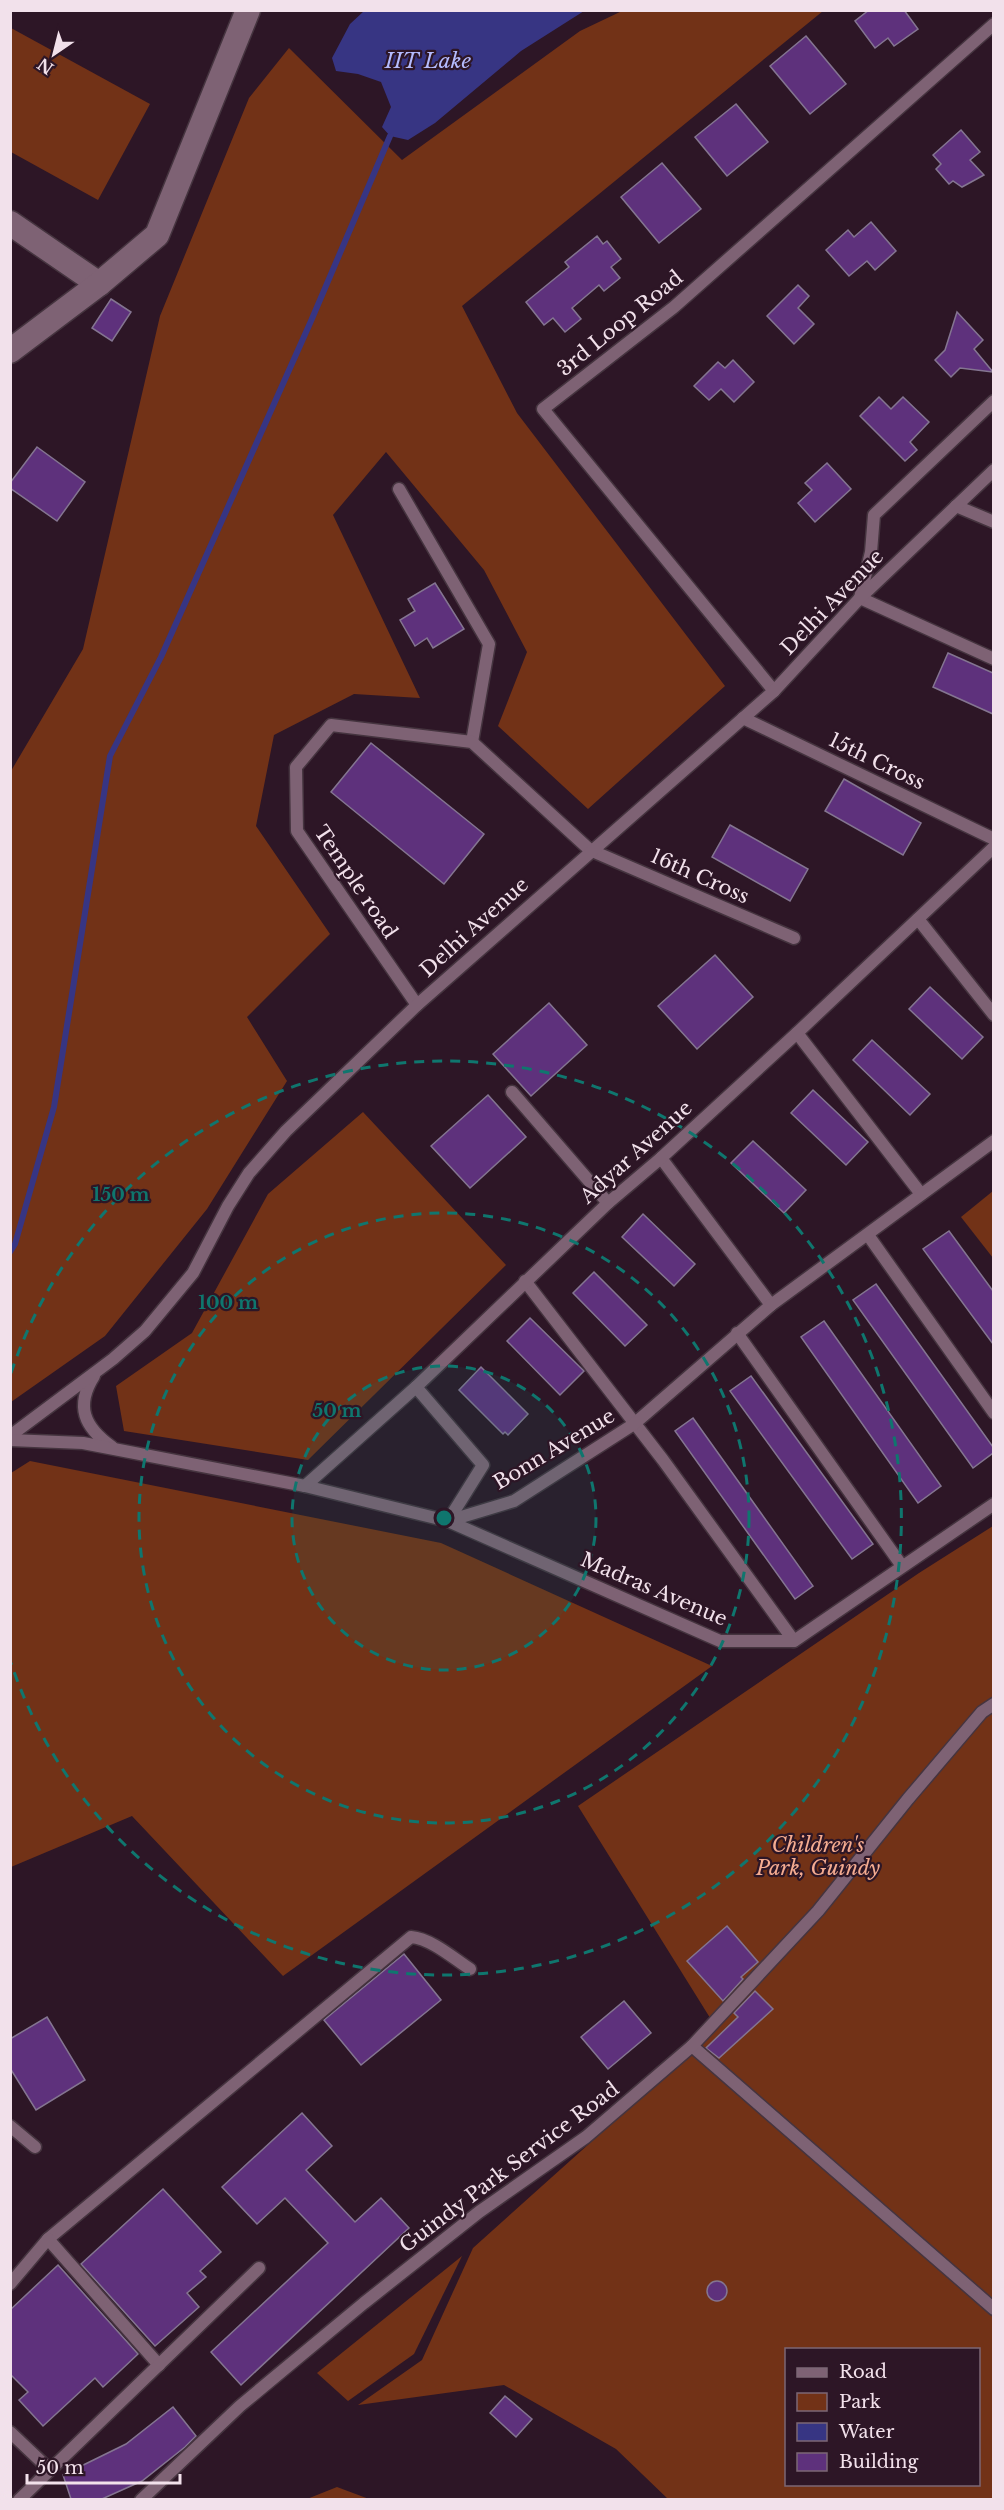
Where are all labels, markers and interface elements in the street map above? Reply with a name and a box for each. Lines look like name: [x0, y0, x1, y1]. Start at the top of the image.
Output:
north arrow: [24, 24, 84, 84]
water label: IIT Lake: [384, 48, 472, 74]
text: N: [33, 54, 57, 79]
street label: 3rd Loop Road: [553, 265, 687, 381]
street label: Delhi Avenue: [776, 544, 888, 660]
street label: 15th Cross: [825, 727, 929, 795]
street label: Temple road: [309, 821, 403, 943]
street label: 16th Cross: [647, 844, 753, 908]
street label: Delhi Avenue: [415, 872, 533, 982]
street label: Adyar Avenue: [574, 1095, 697, 1209]
text: 150 m: [93, 1184, 150, 1206]
text: 100 m: [198, 1292, 258, 1314]
text: 50 m: [313, 1400, 362, 1422]
street label: Bonn Avenue: [489, 1403, 619, 1495]
centre of rings: [434, 1508, 454, 1528]
street label: Madras Avenue: [577, 1547, 731, 1631]
park label: Children's Park, Guindy: [755, 1833, 881, 1880]
street label: Guindy Park Service Road: [395, 2077, 623, 2257]
legend: [785, 2348, 980, 2486]
text: Road: [839, 2361, 887, 2383]
text: Park: [839, 2391, 881, 2413]
text: Water: [838, 2421, 895, 2443]
scale bar: [27, 2447, 180, 2485]
text: Building: [839, 2451, 918, 2473]
text: 50 m: [36, 2457, 84, 2479]

